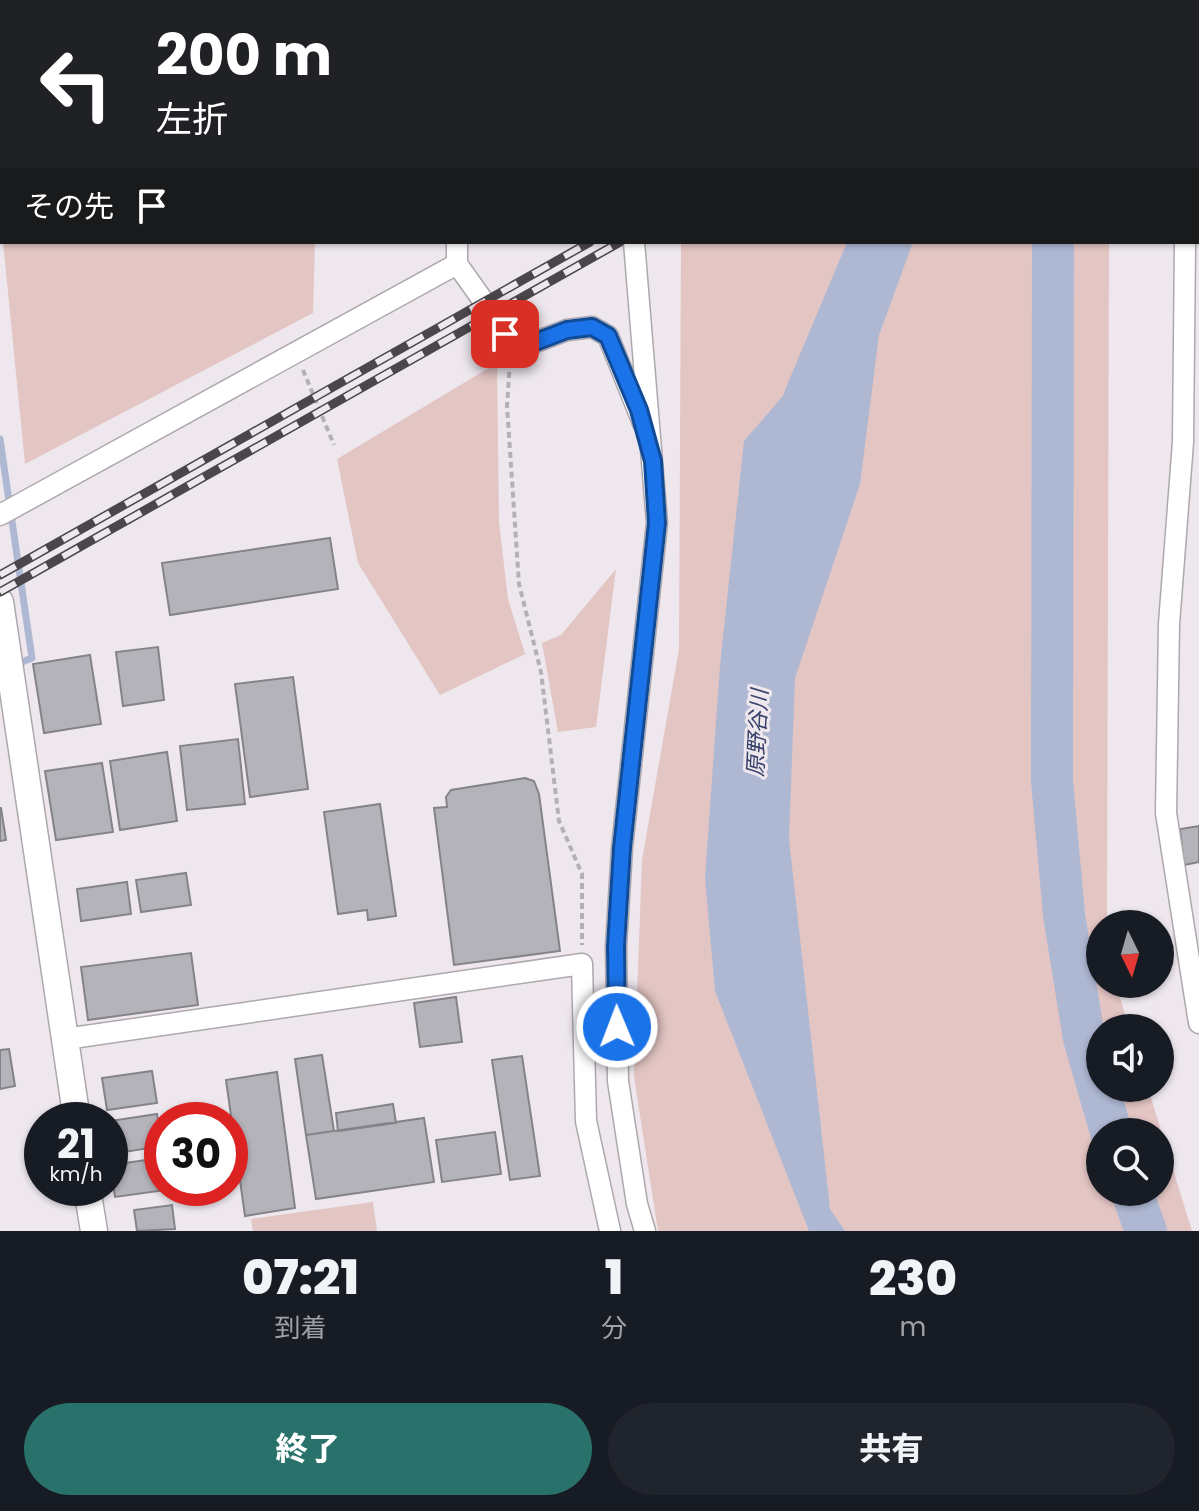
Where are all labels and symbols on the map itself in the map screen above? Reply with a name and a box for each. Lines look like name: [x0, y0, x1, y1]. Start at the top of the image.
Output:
pin: [471, 300, 539, 368]
water label: 原野谷川: [740, 686, 775, 778]
north arrow: [1086, 910, 1174, 998]
position arrow: [575, 985, 659, 1069]
speed limit sign: 30: [144, 1102, 248, 1206]

